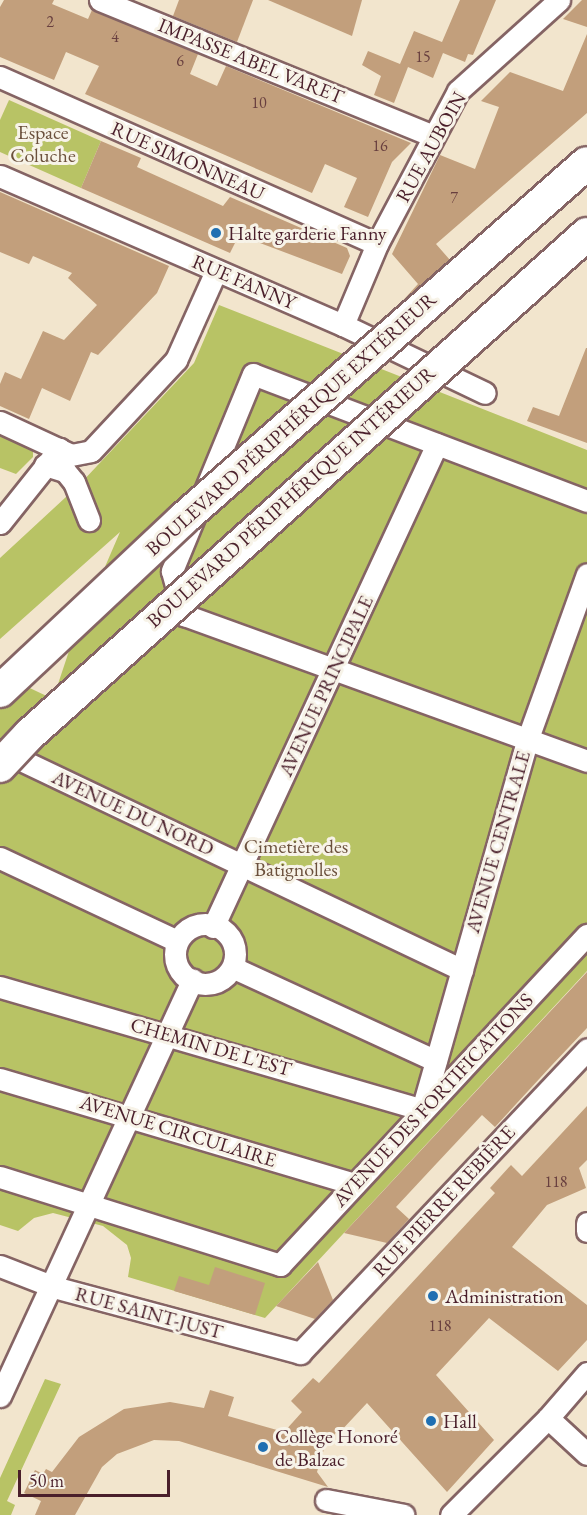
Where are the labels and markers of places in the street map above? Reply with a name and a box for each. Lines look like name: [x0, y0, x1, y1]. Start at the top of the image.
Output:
place label: Halte garderie Fanny: [228, 221, 386, 245]
marker: Halte garderie Fanny: [209, 226, 223, 240]
place label: Administration: [445, 1284, 564, 1308]
marker: Administration: [426, 1289, 440, 1303]
place label: Hall: [443, 1409, 477, 1433]
marker: Hall: [424, 1414, 438, 1428]
place label: Collège Honoré de Balzac: [275, 1424, 398, 1471]
marker: Collège Honoré de Balzac: [256, 1440, 270, 1454]

